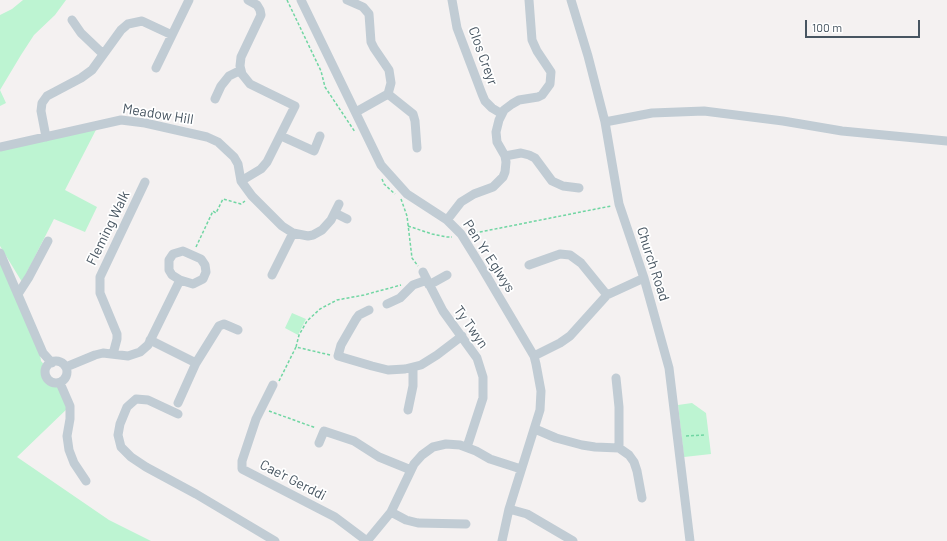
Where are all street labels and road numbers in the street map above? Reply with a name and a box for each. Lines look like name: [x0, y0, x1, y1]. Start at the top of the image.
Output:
street label: Clos Creyr: [465, 24, 501, 88]
street label: Meadow Hill: [121, 100, 195, 128]
street label: Fleming Walk: [83, 188, 133, 268]
street label: Pen Yr Eglwys: [459, 217, 519, 295]
street label: Church Road: [633, 225, 673, 303]
street label: Ty Twyn: [450, 302, 492, 352]
street label: Cae'r Gerddi: [257, 456, 329, 504]

